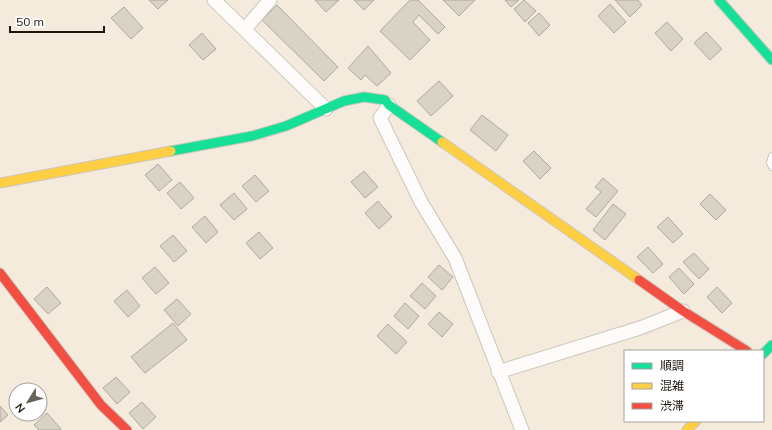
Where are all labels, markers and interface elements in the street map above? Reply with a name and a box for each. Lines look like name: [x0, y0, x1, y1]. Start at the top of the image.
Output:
scale bar: [10, 8, 104, 34]
text: 50 m: [16, 14, 44, 29]
legend: [624, 350, 764, 422]
text: 順調: [660, 358, 684, 373]
text: 混雑: [660, 378, 684, 393]
north arrow: [8, 382, 48, 422]
text: 渋滞: [660, 398, 684, 413]
text: N: [12, 400, 28, 416]

